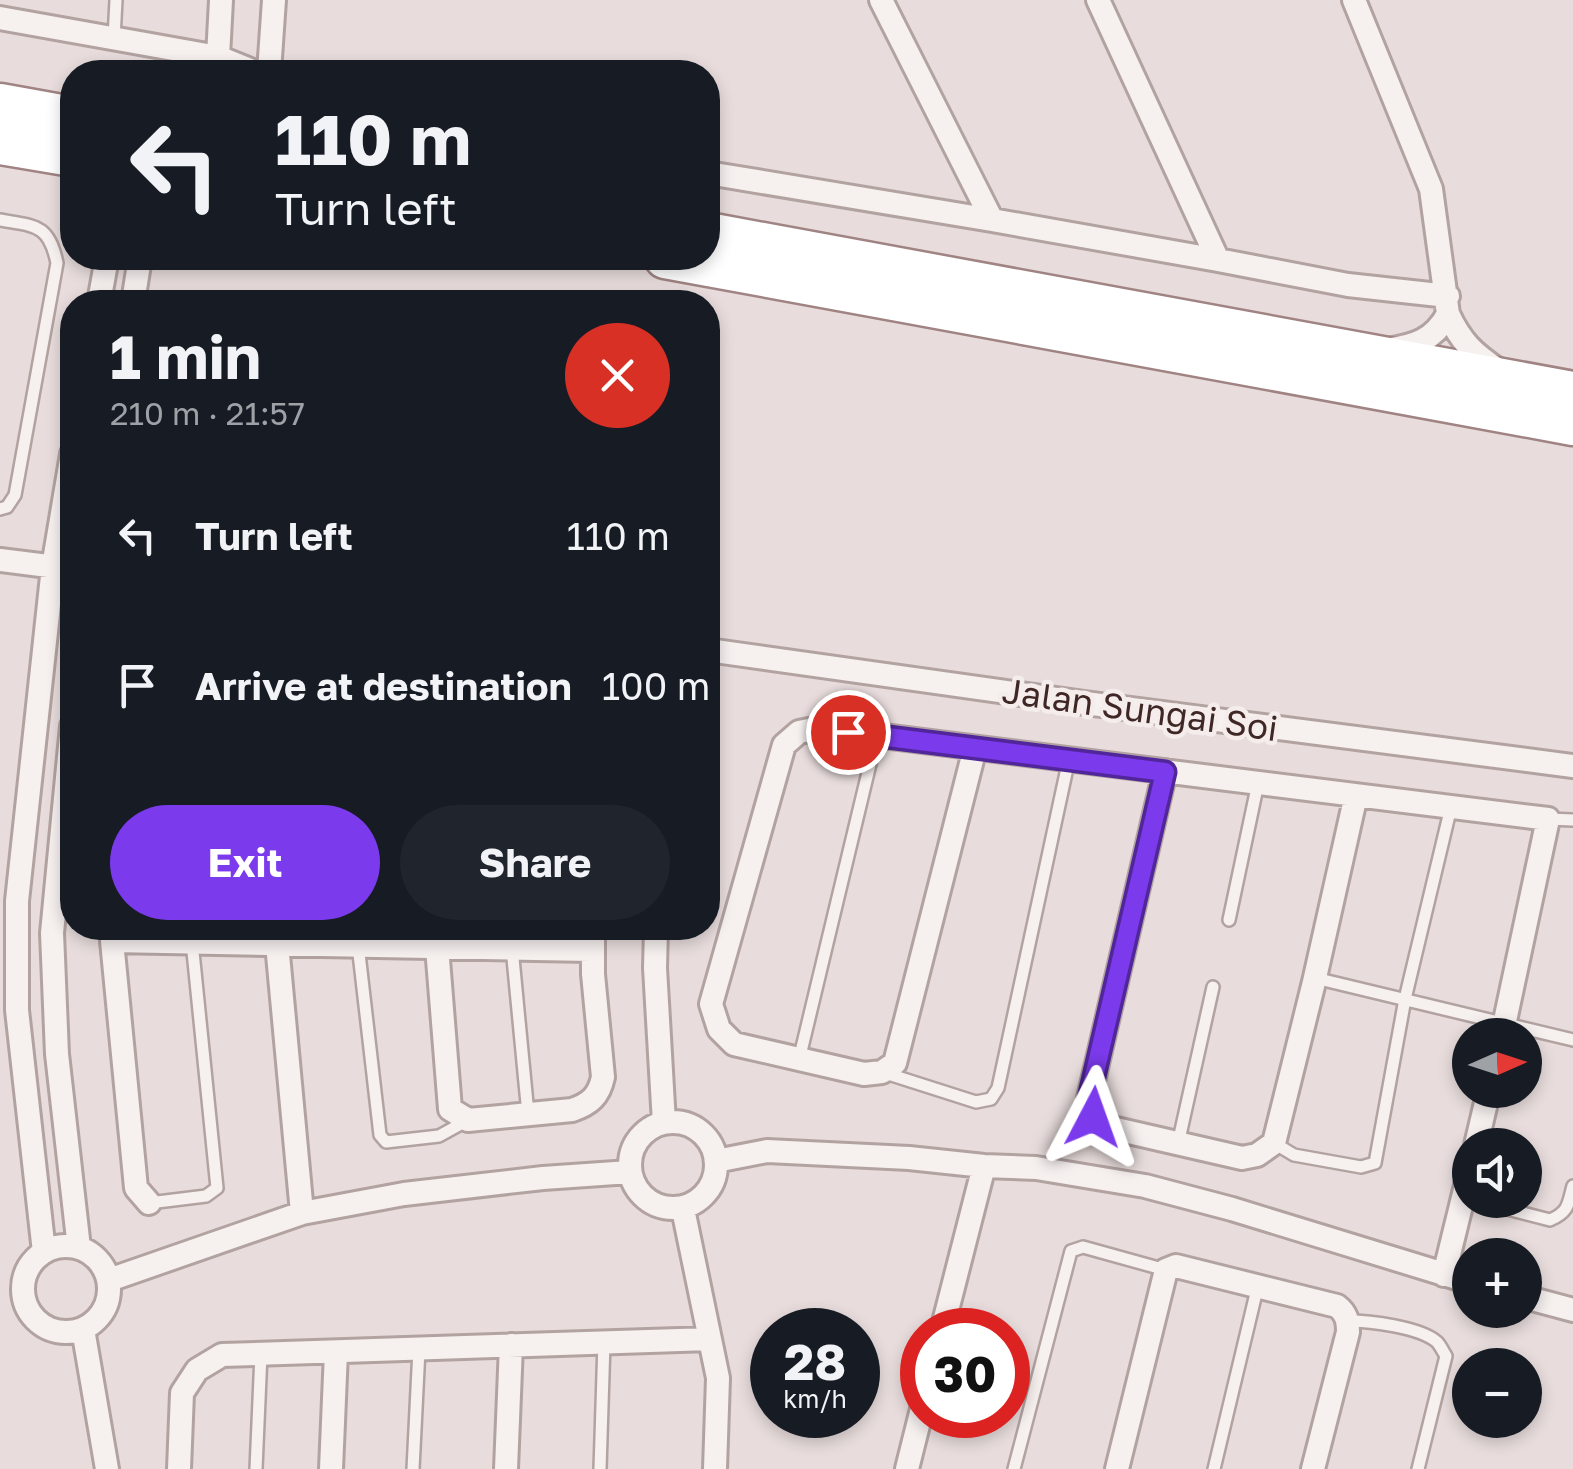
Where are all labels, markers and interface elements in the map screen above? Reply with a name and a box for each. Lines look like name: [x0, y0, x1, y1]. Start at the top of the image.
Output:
text: 110 m: [275, 96, 471, 180]
icon: left: [110, 100, 240, 230]
text: Turn left: [275, 181, 457, 235]
text: 1 min: [110, 320, 261, 392]
button: close: [565, 323, 670, 428]
text: 210 m · 21:57: [110, 394, 305, 432]
icon: left: [110, 508, 165, 563]
text: Turn left: [195, 513, 353, 558]
text: 110 m: [566, 513, 670, 558]
icon: arrive: [110, 658, 165, 713]
text: Arrive at destination: [195, 663, 572, 708]
text: 100 m: [602, 663, 710, 708]
street label: Jalan Sungai Soi: [1000, 669, 1281, 749]
pin: [806, 690, 891, 775]
icon: arrive: [821, 705, 876, 760]
button: Exit: [110, 805, 380, 920]
button: Share: [400, 805, 670, 920]
north arrow: [1452, 1018, 1542, 1108]
map controls: [1452, 1018, 1542, 1438]
position arrow: [1041, 1065, 1145, 1169]
button: sound: [1452, 1128, 1542, 1218]
button: +: [1452, 1238, 1542, 1328]
speed limit sign: 30: [900, 1308, 1030, 1438]
text: 28: [784, 1331, 846, 1391]
button: −: [1452, 1348, 1542, 1438]
text: km/h: [783, 1383, 847, 1414]

